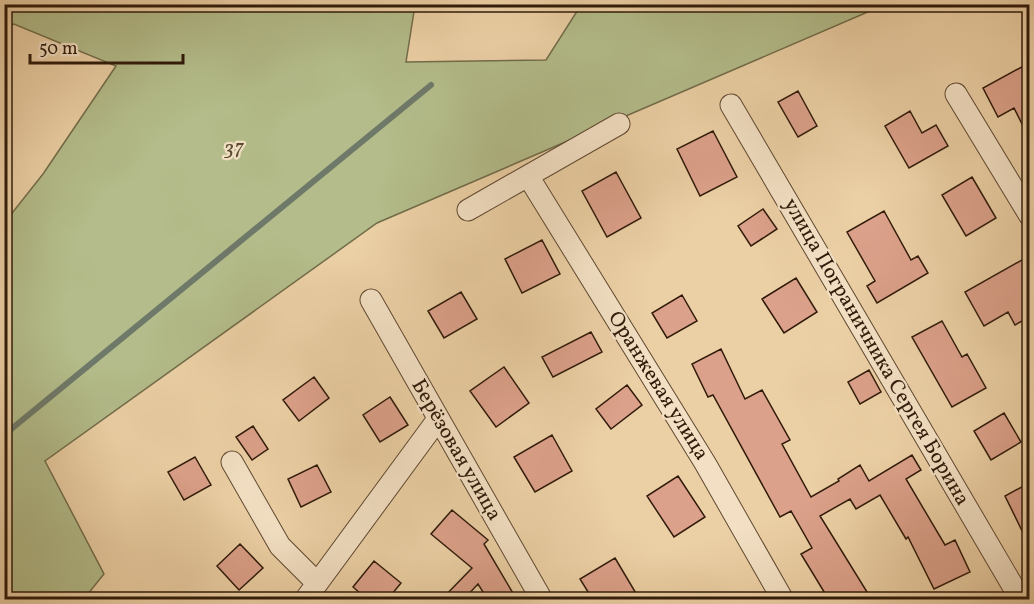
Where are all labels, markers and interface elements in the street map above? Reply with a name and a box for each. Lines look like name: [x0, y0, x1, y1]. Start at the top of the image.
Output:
scale bar: [30, 27, 183, 65]
text: 50 m: [39, 37, 78, 62]
park label: 37: [223, 134, 244, 163]
street label: улица Пограничника Сергея Борина: [776, 193, 976, 511]
street label: Оранжевая улица: [600, 306, 716, 466]
street label: Берёзовая улица: [404, 374, 508, 526]

